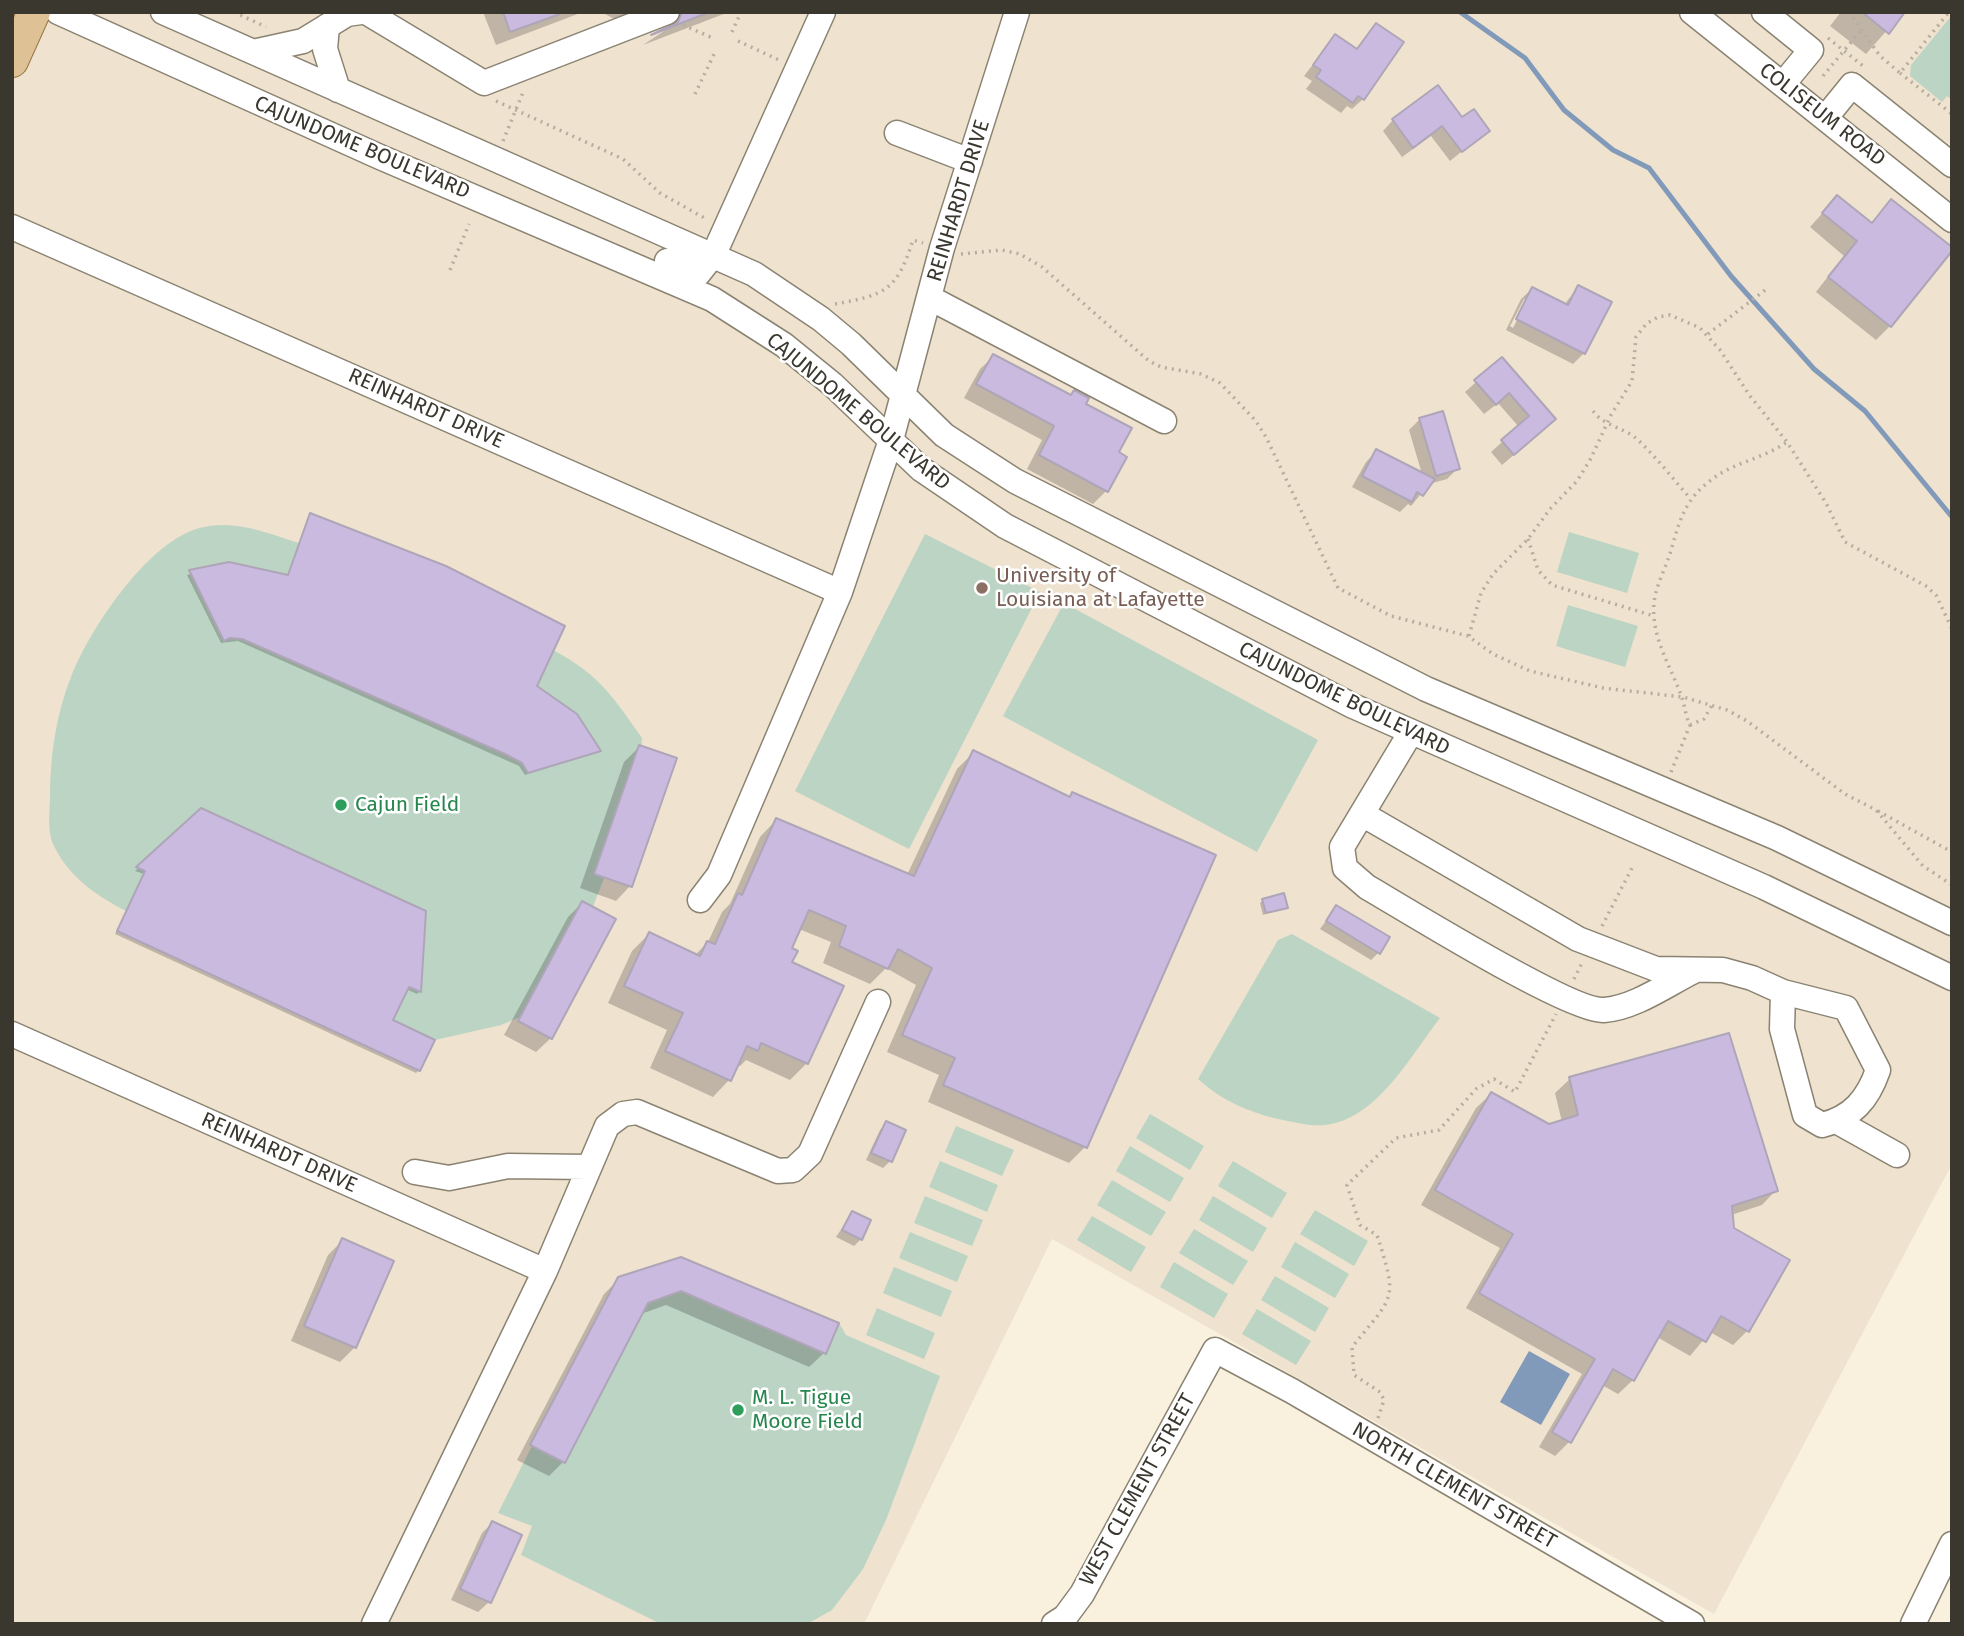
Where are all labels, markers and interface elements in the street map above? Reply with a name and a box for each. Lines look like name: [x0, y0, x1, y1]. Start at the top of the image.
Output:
street label: COLISEUM ROAD: [1754, 58, 1890, 172]
street label: CAJUNDOME BOULEVARD: [250, 91, 474, 205]
street label: REINHARDT DRIVE: [922, 117, 996, 285]
street label: CAJUNDOME BOULEVARD: [761, 328, 955, 496]
street label: REINHARDT DRIVE: [344, 363, 508, 455]
place label: University of Louisiana at Lafayette: [996, 563, 1205, 613]
marker: University of Louisiana at Lafayette: [974, 580, 990, 596]
street label: CAJUNDOME BOULEVARD: [1234, 637, 1454, 761]
place label: Cajun Field: [355, 792, 459, 818]
marker: Cajun Field: [333, 797, 349, 813]
street label: REINHARDT DRIVE: [197, 1107, 361, 1199]
place label: M. L. Tigue Moore Field: [752, 1385, 863, 1435]
street label: WEST CLEMENT STREET: [1075, 1390, 1201, 1590]
marker: M. L. Tigue Moore Field: [730, 1402, 746, 1418]
street label: NORTH CLEMENT STREET: [1347, 1417, 1561, 1555]

